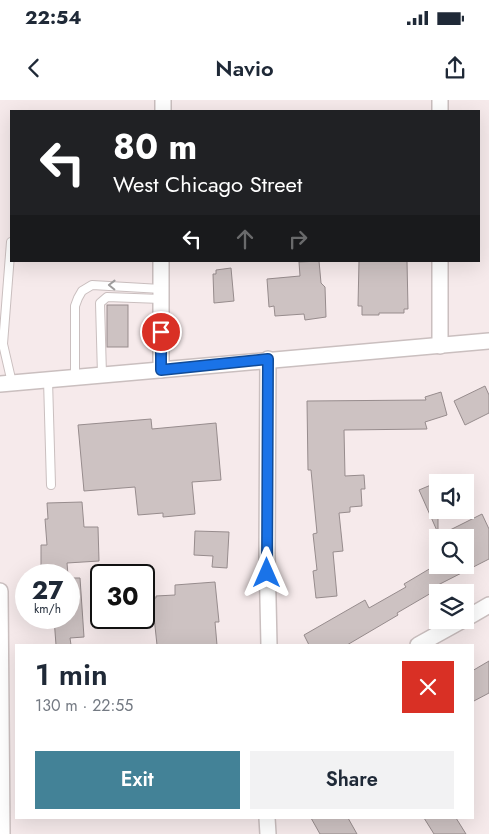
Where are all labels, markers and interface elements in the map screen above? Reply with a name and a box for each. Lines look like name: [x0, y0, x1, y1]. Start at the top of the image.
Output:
text: 22:54: [25, 4, 82, 31]
text: Navio: [215, 52, 274, 84]
icon: back: [20, 54, 48, 82]
icon: share: [441, 54, 469, 82]
text: 80 m: [113, 122, 197, 172]
icon: left: [30, 130, 95, 195]
text: West Chicago Street: [113, 168, 302, 200]
icon: left: [178, 225, 206, 253]
icon: ahead: [231, 225, 259, 253]
icon: right: [284, 225, 312, 253]
one-way arrow: [108, 280, 116, 291]
pin: [140, 311, 182, 353]
icon: arrive: [147, 318, 175, 346]
map controls: [429, 474, 474, 629]
button: sound: [429, 474, 474, 519]
button: search: [429, 529, 474, 574]
position arrow: [240, 546, 292, 598]
speed limit sign: 30: [90, 564, 155, 629]
text: 27: [32, 572, 63, 608]
button: layers: [429, 584, 474, 629]
text: km/h: [34, 600, 61, 618]
text: 1 min: [35, 653, 108, 696]
button: close: [402, 661, 454, 713]
text: 130 m · 22:55: [35, 694, 133, 717]
button: Exit: [35, 751, 240, 809]
button: Share: [250, 751, 454, 809]

